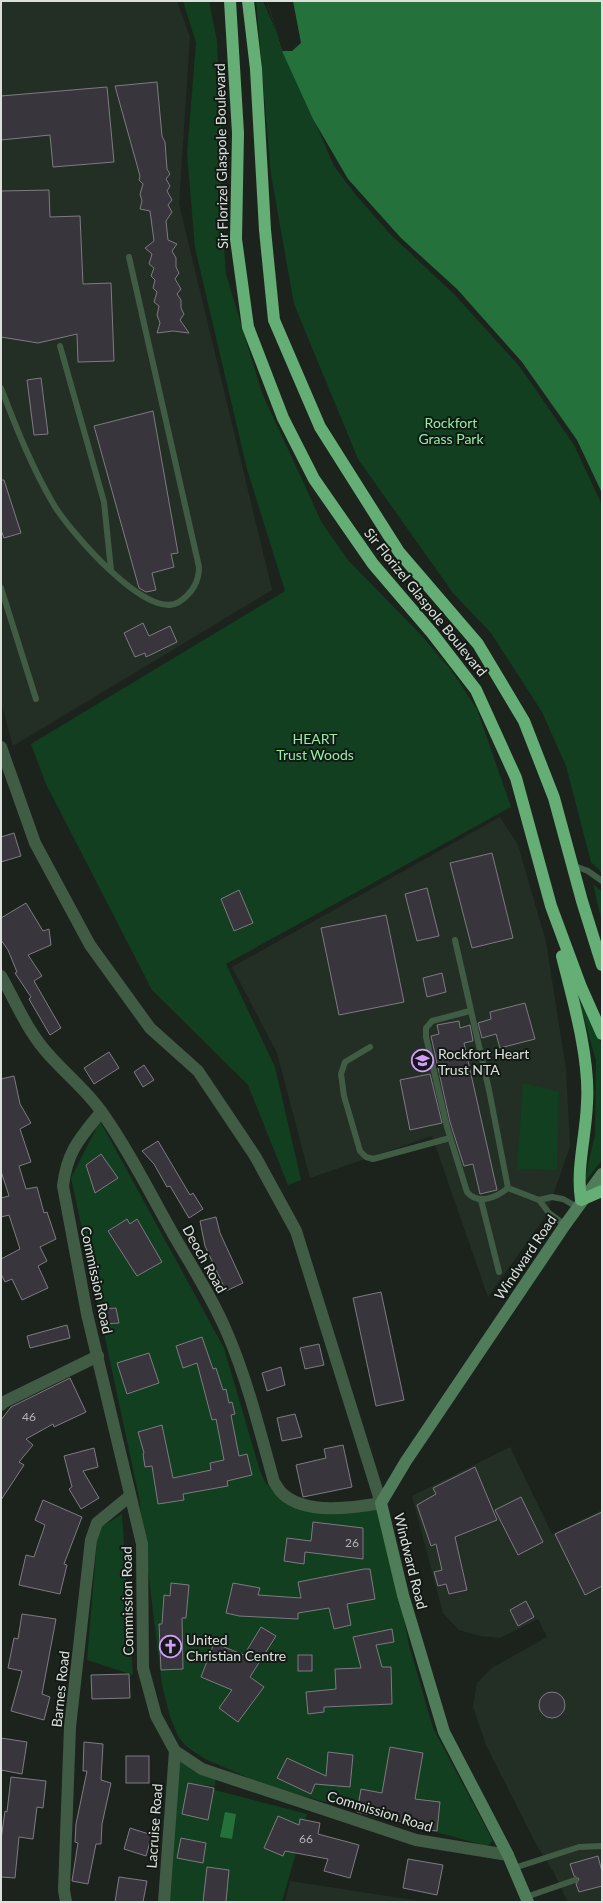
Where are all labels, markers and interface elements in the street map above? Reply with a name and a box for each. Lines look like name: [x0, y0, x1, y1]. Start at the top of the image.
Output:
street label: Sir Florizel Glaspole Boulevard: [211, 63, 231, 249]
park label: Rockfort Grass Park: [418, 414, 484, 447]
street label: Sir Florizel Glaspole Boulevard: [361, 524, 491, 680]
park label: HEART Trust Woods: [276, 730, 354, 763]
place label: Rockfort Heart Trust NTA: [438, 1045, 529, 1078]
school or university icon: Rockfort Heart Trust NTA: [409, 1048, 435, 1074]
street label: Windward Road: [490, 1211, 560, 1303]
street label: Deoch Road: [179, 1222, 231, 1296]
street label: Commission Road: [77, 1225, 117, 1335]
house number: 46: [22, 1409, 36, 1424]
street label: Windward Road: [391, 1511, 431, 1611]
house number: 26: [345, 1535, 359, 1550]
street label: Commission Road: [118, 1546, 136, 1656]
place label: United Christian Centre: [186, 1631, 286, 1664]
church icon: United Christian Centre: [158, 1634, 184, 1660]
street label: Barnes Road: [48, 1650, 72, 1728]
street label: Lacruise Road: [143, 1783, 165, 1869]
street label: Commission Road: [325, 1787, 435, 1835]
house number: 66: [299, 1831, 313, 1846]

